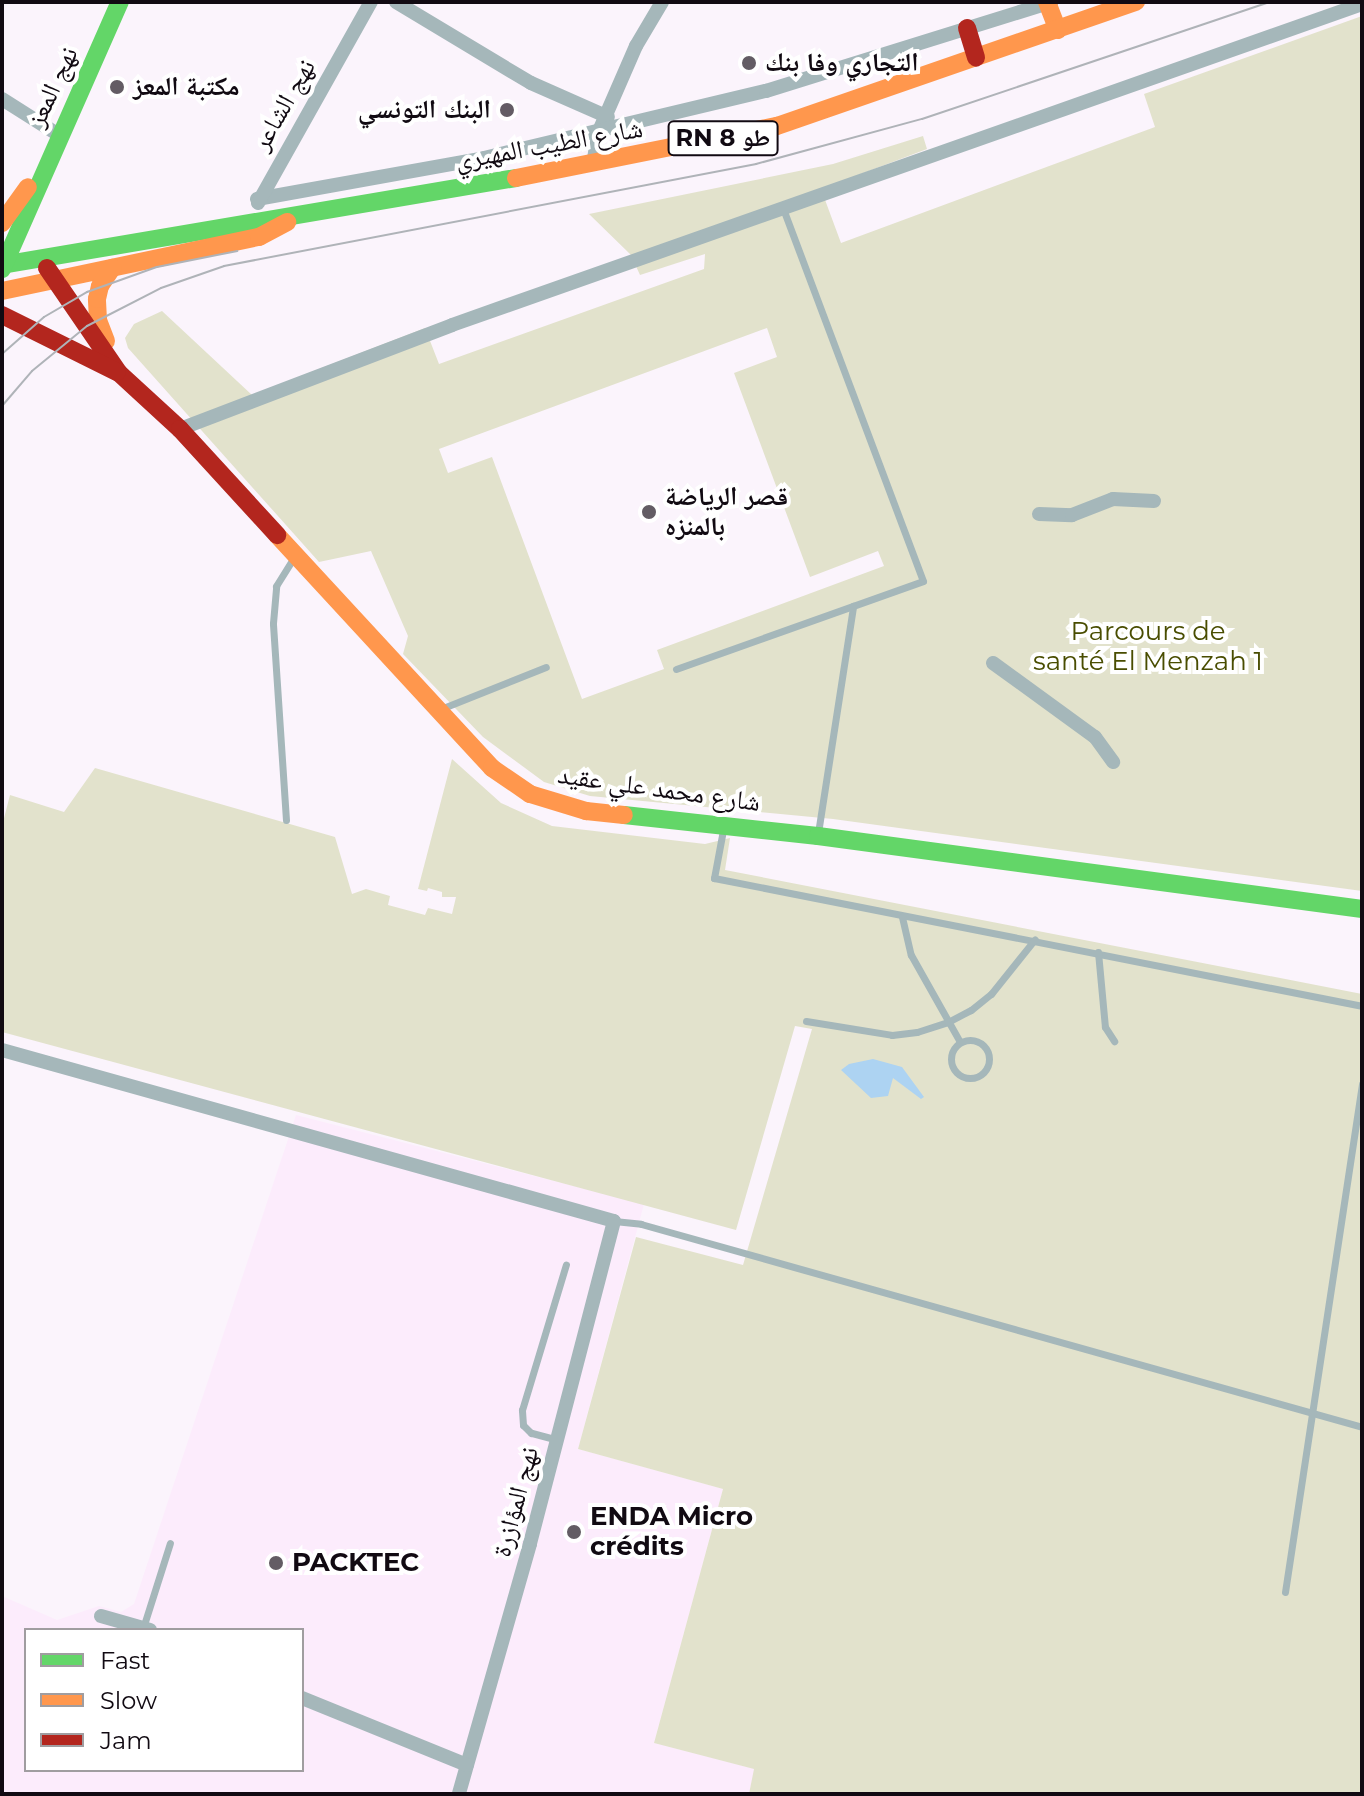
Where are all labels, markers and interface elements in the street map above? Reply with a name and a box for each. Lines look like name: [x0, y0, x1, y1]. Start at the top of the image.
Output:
street label: نهج المعز: [21, 42, 85, 132]
place label: التجاري وفا بنك: [765, 47, 919, 79]
street label: نهج الشاعر: [245, 54, 323, 156]
marker: التجاري وفا بنك: [740, 54, 758, 72]
place label: مكتبة المعز: [133, 71, 240, 103]
marker: مكتبة المعز: [108, 78, 126, 96]
place label: البنك التونسي: [358, 94, 491, 126]
marker: البنك التونسي: [498, 101, 516, 119]
street label: شارع الطيب المهيري: [453, 113, 645, 177]
road number: RN 8 طو: [667, 118, 779, 158]
place label: قصر الرياضة بالمنزه: [665, 481, 788, 542]
marker: قصر الرياضة بالمنزه: [640, 503, 658, 521]
park label: Parcours de santé El Menzah 1: [1033, 616, 1263, 678]
street label: شارع محمد علي عقيد: [556, 759, 762, 819]
street label: نهج المؤازرة: [486, 1444, 546, 1560]
place label: ENDA Micro crédits: [590, 1501, 753, 1562]
marker: ENDA Micro crédits: [565, 1523, 583, 1541]
place label: PACKTEC: [292, 1547, 419, 1579]
marker: PACKTEC: [267, 1554, 285, 1572]
legend: [24, 1628, 304, 1772]
text: Fast: [100, 1646, 150, 1675]
text: Slow: [100, 1686, 157, 1715]
text: Jam: [100, 1726, 152, 1755]

